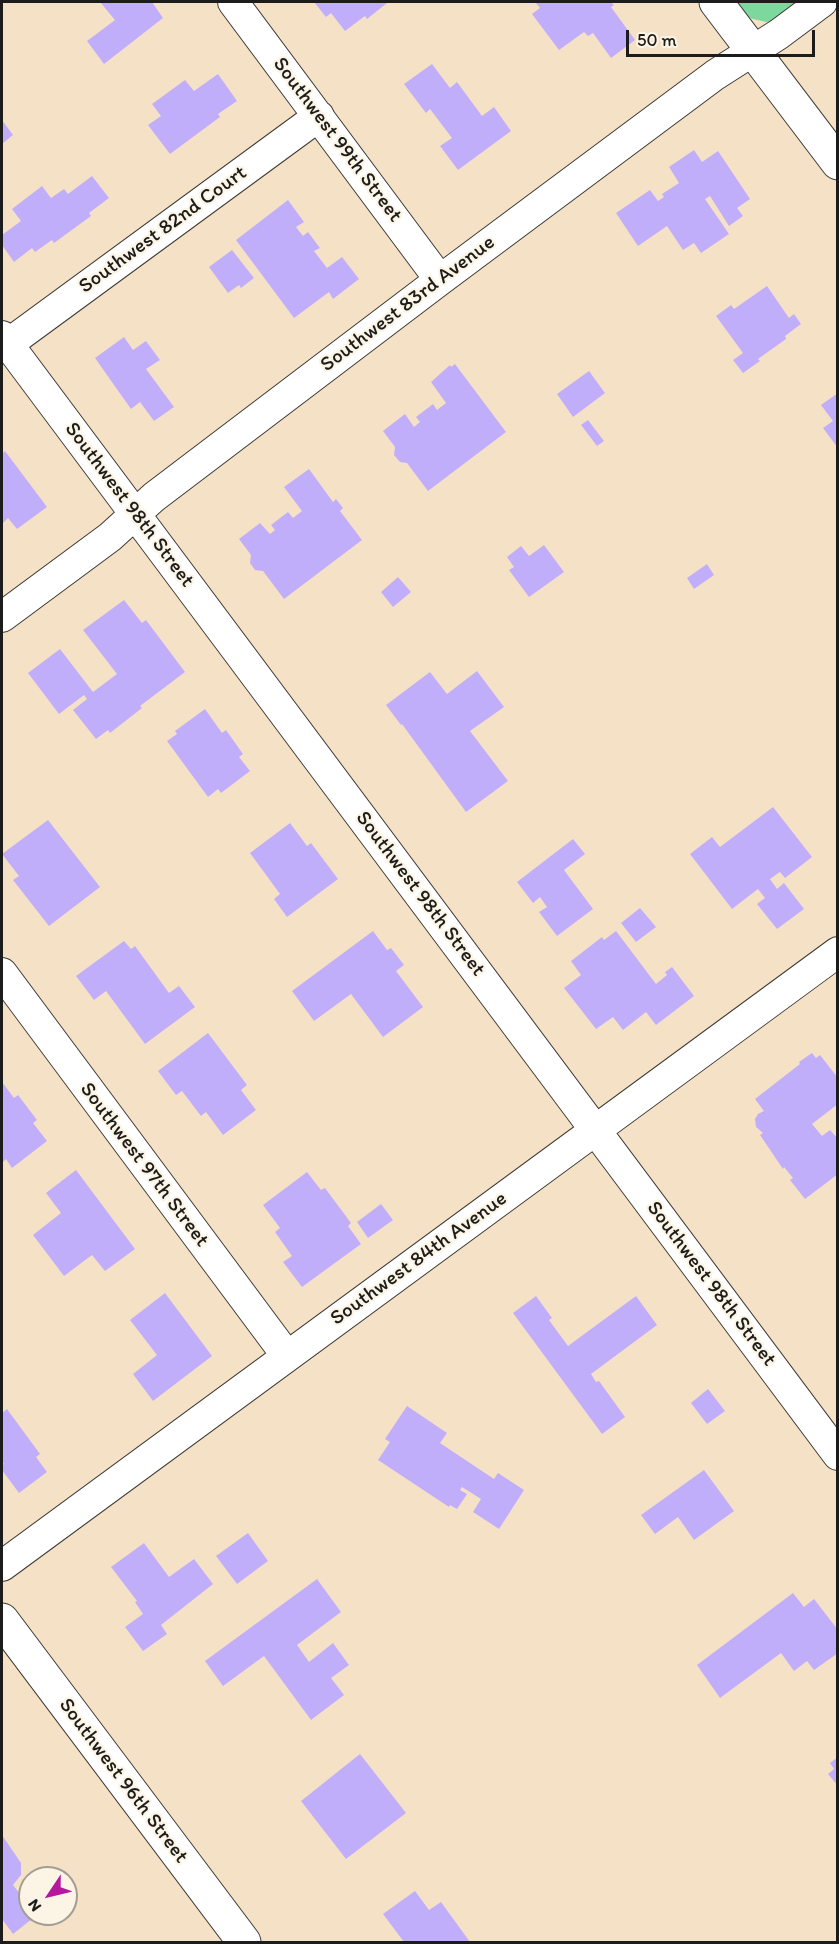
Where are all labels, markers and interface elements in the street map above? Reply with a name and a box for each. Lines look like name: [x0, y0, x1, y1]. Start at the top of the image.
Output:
scale bar: [629, 18, 818, 56]
text: 50 m: [637, 29, 677, 51]
street label: Southwest 99th Street: [267, 53, 407, 227]
street label: Southwest 82nd Court: [74, 161, 252, 299]
street label: Southwest 83rd Avenue: [316, 230, 500, 378]
street label: Southwest 98th Street: [59, 417, 199, 593]
street label: Southwest 98th Street: [350, 806, 490, 982]
street label: Southwest 97th Street: [74, 1078, 214, 1252]
street label: Southwest 84th Avenue: [326, 1186, 512, 1332]
street label: Southwest 98th Street: [641, 1196, 781, 1372]
street label: Southwest 96th Street: [53, 1694, 193, 1868]
north arrow: [18, 1866, 78, 1926]
text: N: [24, 1896, 45, 1915]

